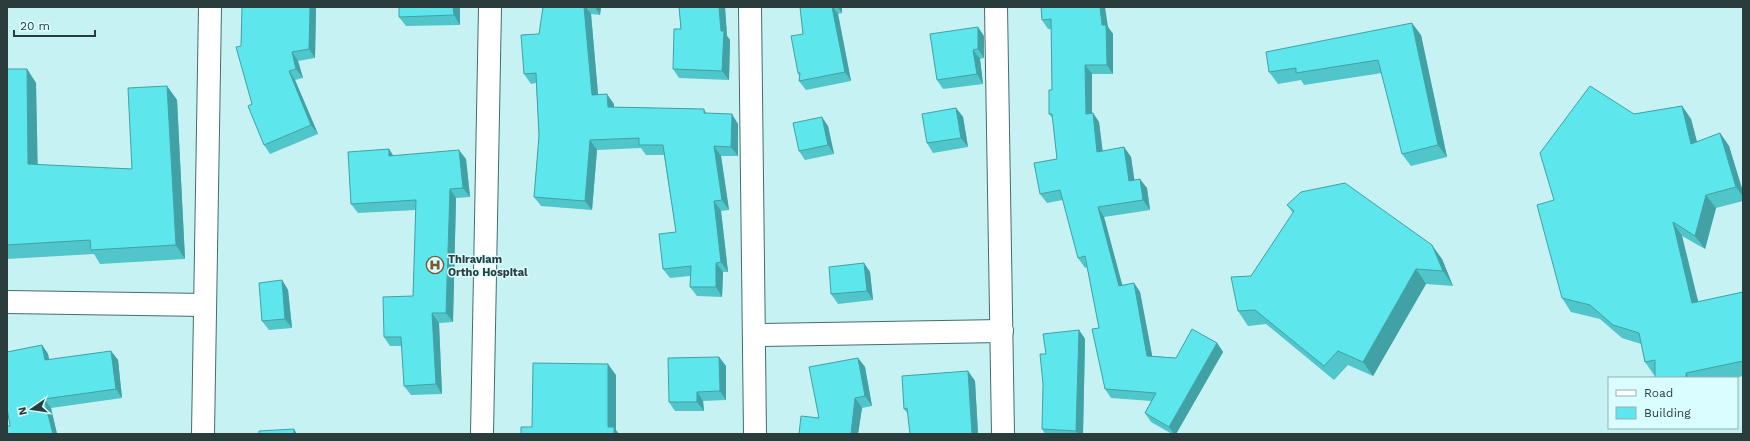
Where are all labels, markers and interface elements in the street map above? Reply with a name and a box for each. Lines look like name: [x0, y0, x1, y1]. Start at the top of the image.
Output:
scale bar: [14, 12, 95, 38]
text: 20 m: [20, 19, 50, 33]
place label: Thiraviam Ortho Hospital: [448, 253, 528, 279]
hospital icon: Thiraviam Ortho Hospital: [425, 255, 445, 275]
legend: [1608, 377, 1738, 429]
text: Road: [1644, 386, 1673, 400]
north arrow: [12, 389, 52, 429]
text: N: [15, 406, 30, 417]
text: Building: [1644, 406, 1691, 420]

